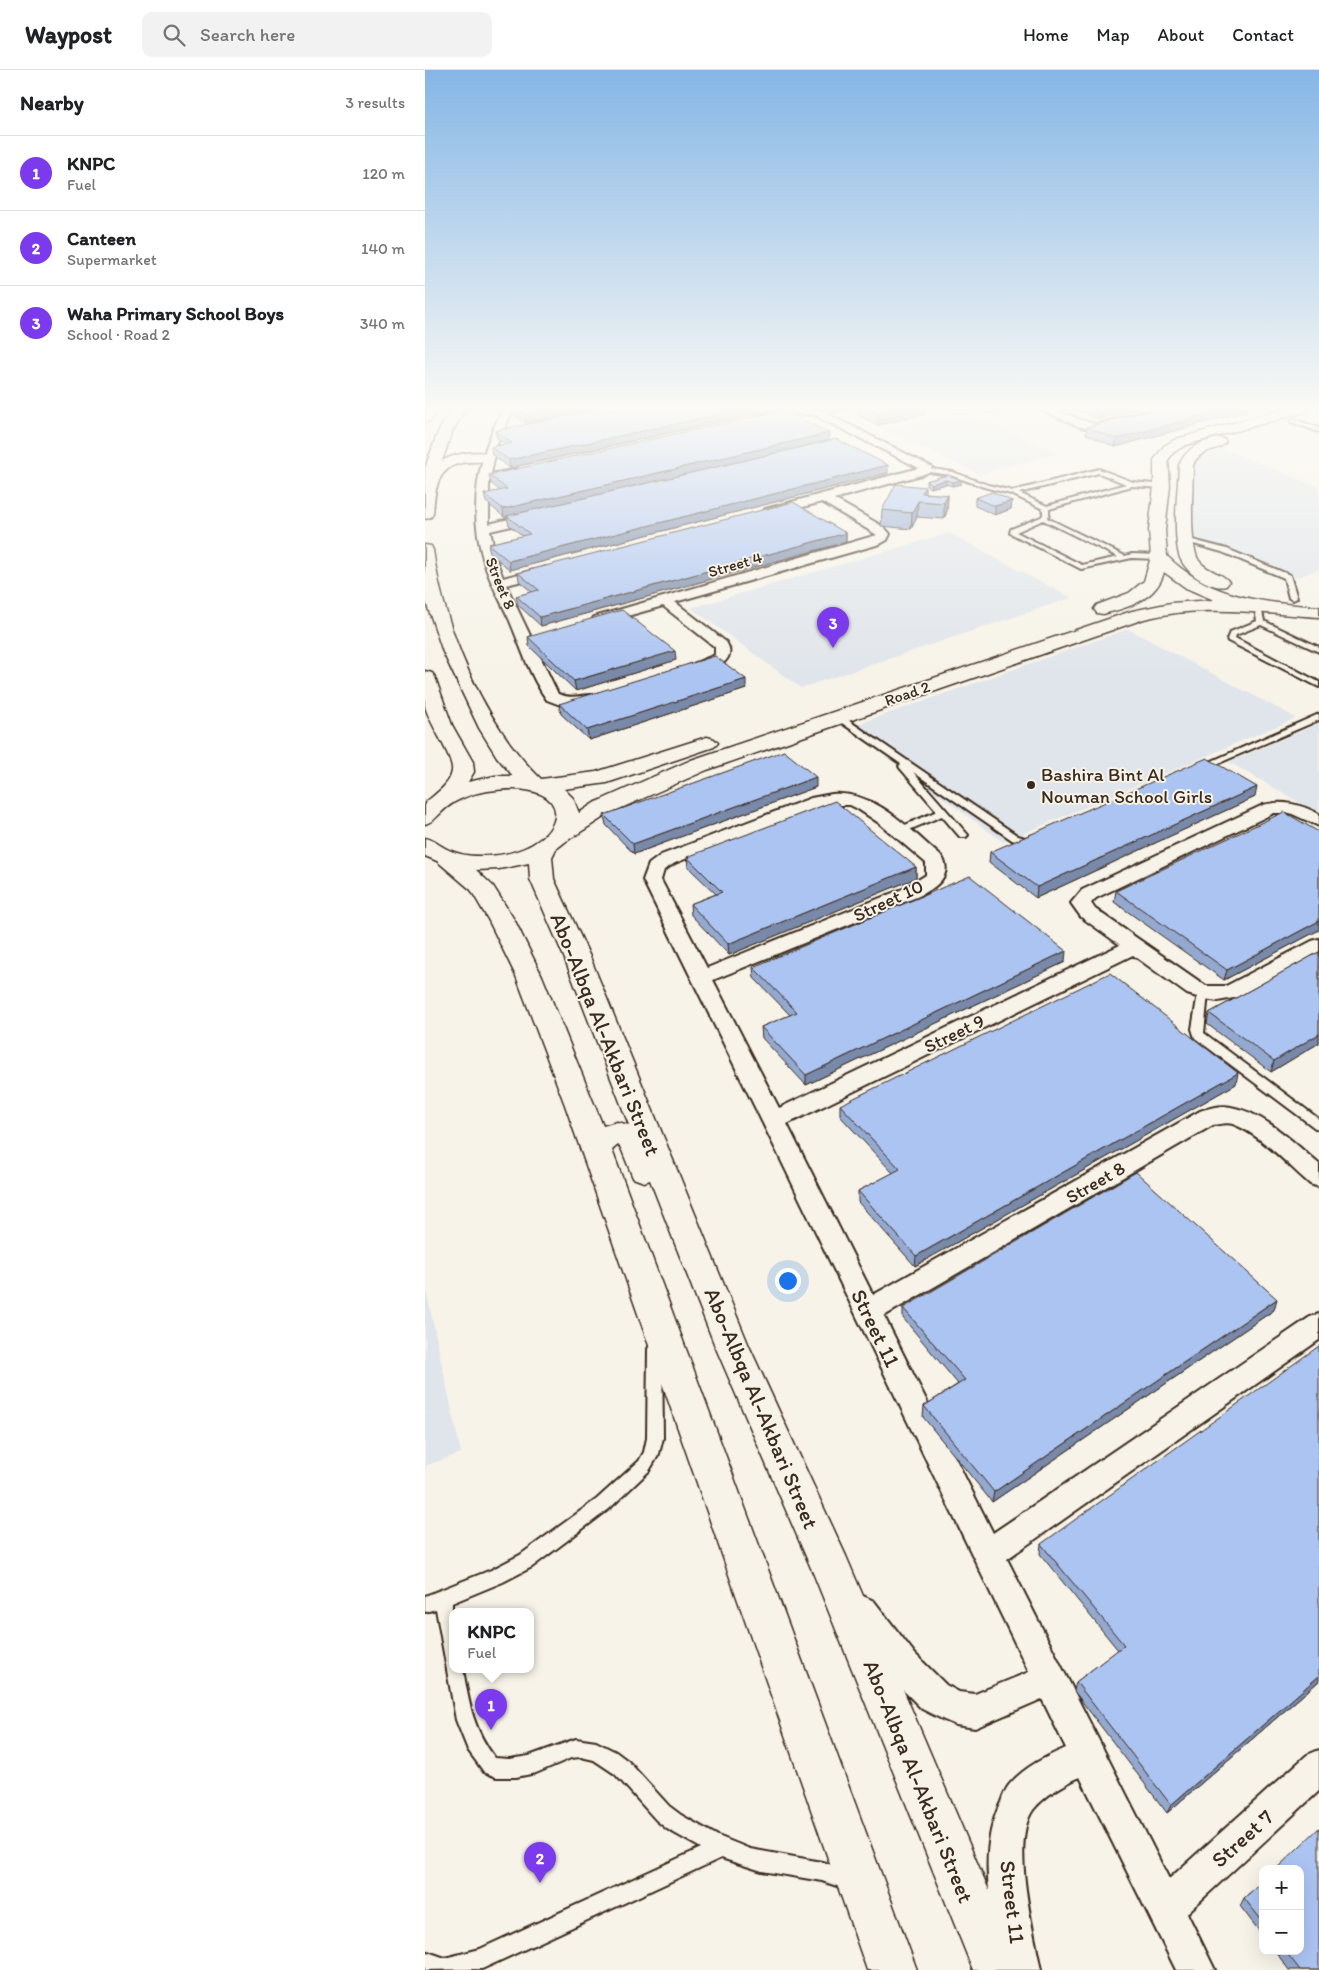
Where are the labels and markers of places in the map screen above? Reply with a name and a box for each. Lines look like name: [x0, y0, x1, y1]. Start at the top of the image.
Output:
pin: 3: [817, 607, 849, 648]
place label: Bashira Bint Al Nouman School Girls: [1041, 763, 1212, 808]
marker: Bashira Bint Al Nouman School Girls: [1025, 779, 1037, 791]
pin: 1: [475, 1689, 507, 1730]
pin: 2: [524, 1842, 556, 1883]

